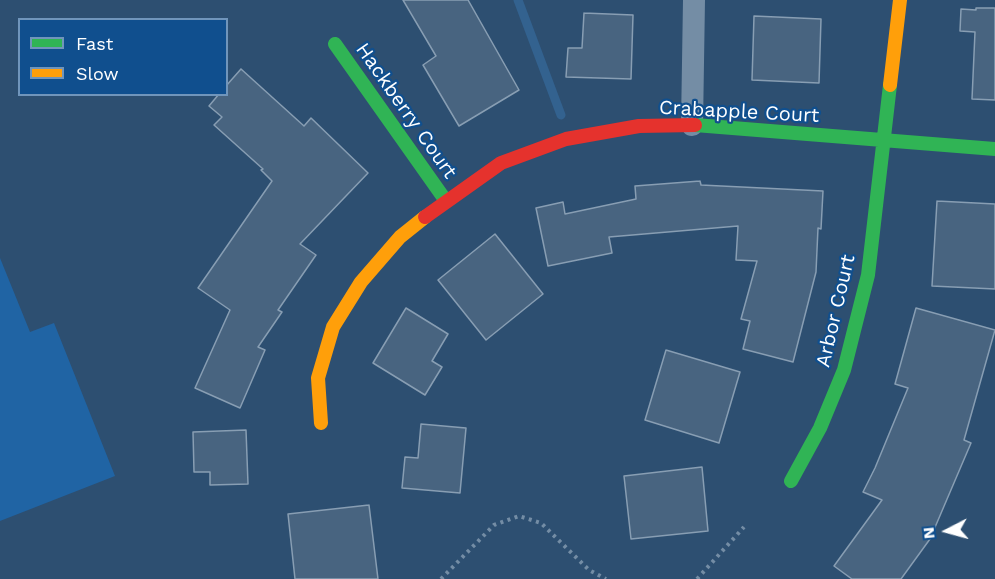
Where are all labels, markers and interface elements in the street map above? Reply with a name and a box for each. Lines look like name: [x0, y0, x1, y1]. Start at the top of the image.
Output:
legend: [18, 18, 228, 96]
text: Fast: [76, 33, 113, 54]
street label: Hackberry Court: [350, 39, 462, 183]
text: Slow: [76, 63, 119, 84]
street label: Crabapple Court: [658, 96, 820, 128]
street label: Arbor Court: [811, 252, 861, 370]
north arrow: [917, 501, 977, 561]
text: N: [919, 526, 939, 540]

